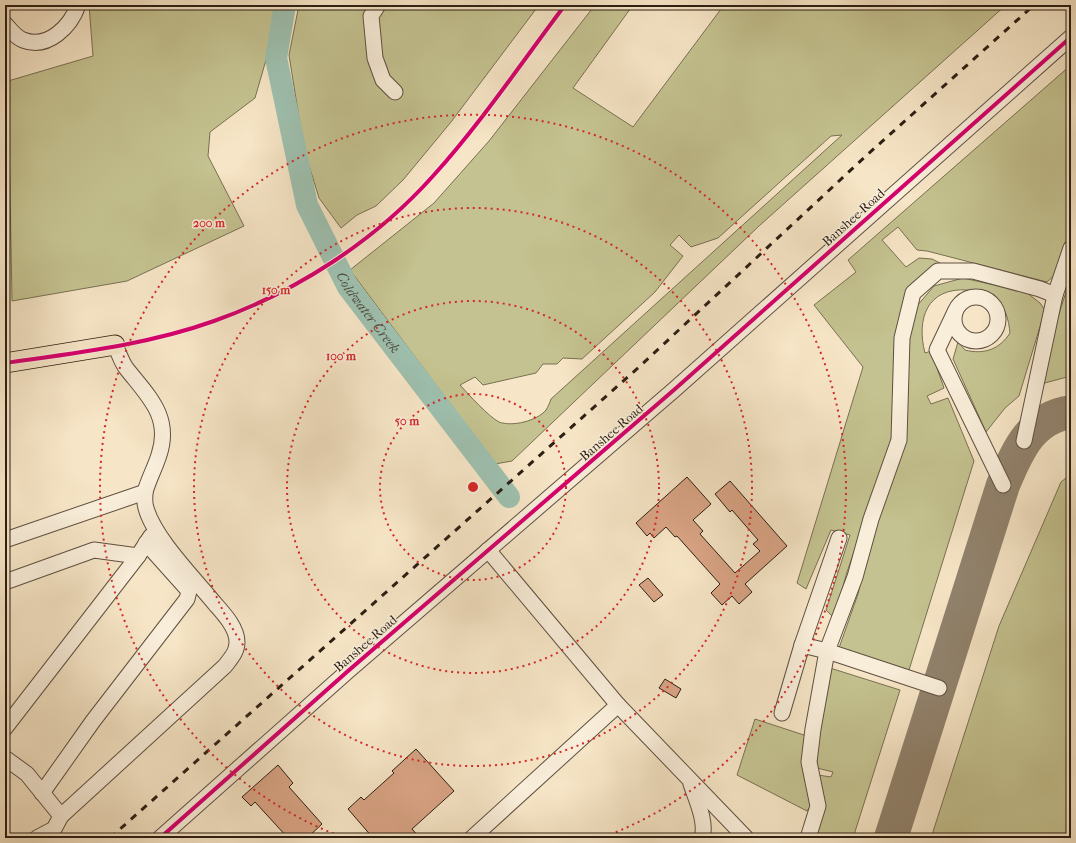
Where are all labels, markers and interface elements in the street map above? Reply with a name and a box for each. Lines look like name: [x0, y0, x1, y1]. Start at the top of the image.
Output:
street label: Banshee Road: [819, 185, 888, 249]
text: 200 m: [193, 216, 226, 230]
water label: Coldwater Creek: [333, 269, 404, 357]
text: 150 m: [262, 283, 291, 297]
text: 100 m: [326, 349, 357, 363]
street label: Banshee Road: [577, 400, 647, 464]
text: 50 m: [395, 414, 420, 428]
centre of rings: [466, 480, 480, 494]
street label: Banshee Road: [331, 611, 401, 675]

